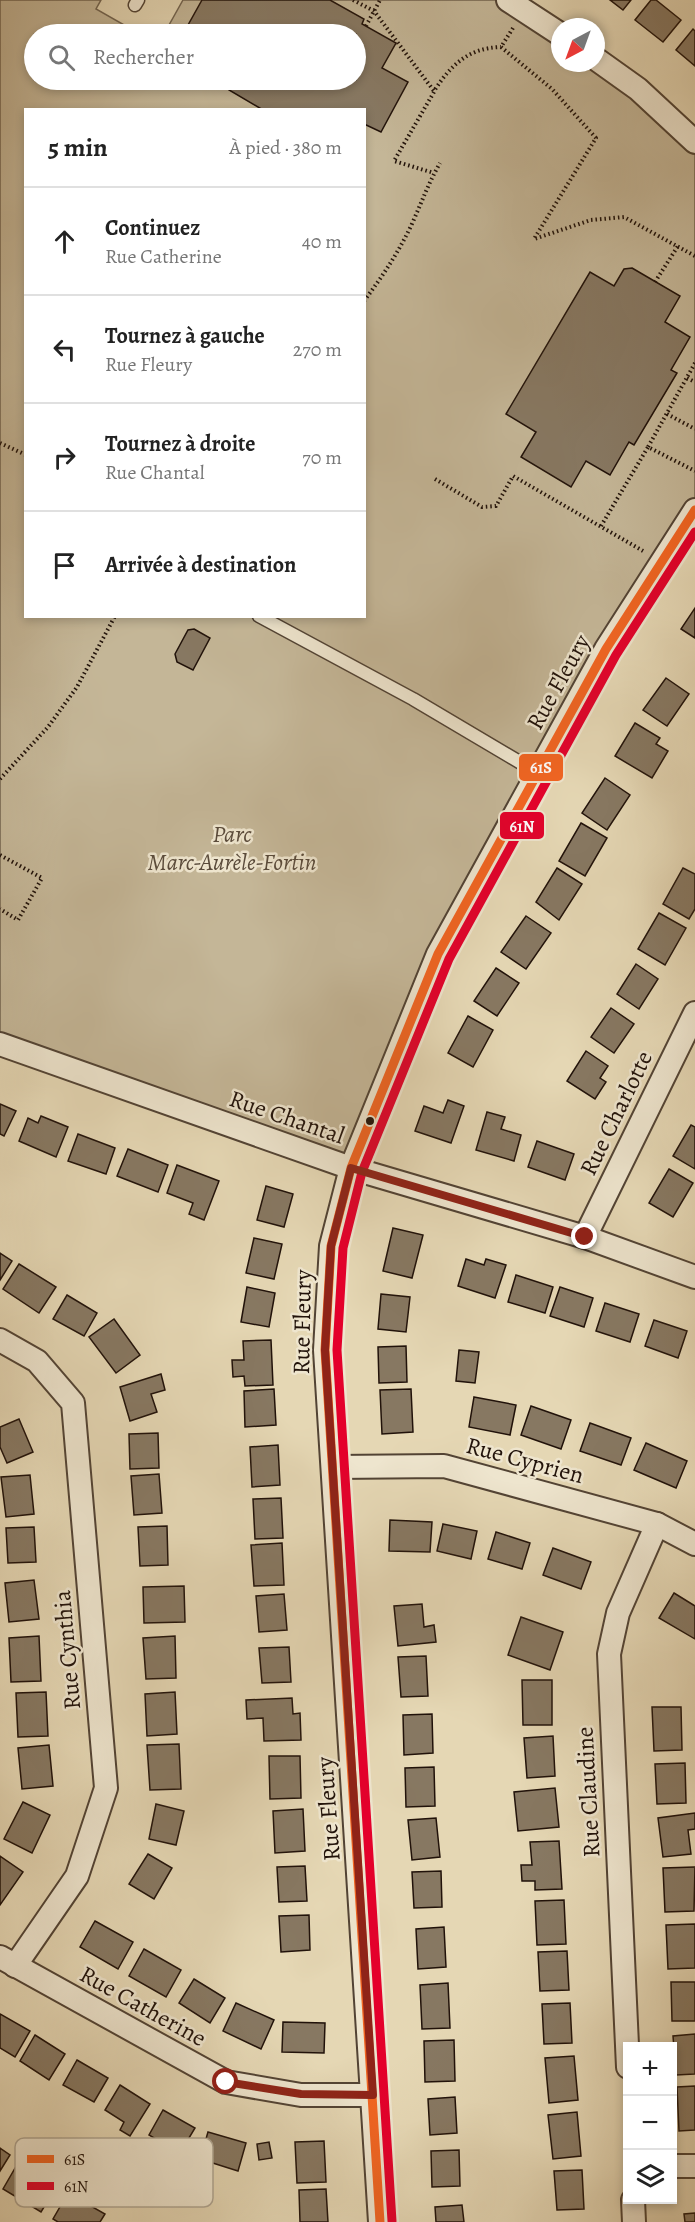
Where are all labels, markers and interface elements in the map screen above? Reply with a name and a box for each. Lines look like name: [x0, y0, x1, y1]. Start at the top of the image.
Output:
north arrow: [551, 18, 605, 72]
search box: [24, 24, 366, 90]
icon: search: [45, 41, 78, 74]
text: Rechercher: [93, 42, 194, 72]
text: 5 min: [48, 130, 108, 165]
text: À pied · 380 m: [229, 134, 342, 161]
text: Continuez: [105, 213, 200, 243]
icon: ahead: [48, 225, 81, 258]
text: 40 m: [302, 228, 342, 255]
text: Rue Catherine: [105, 243, 222, 270]
text: Tournez à gauche: [105, 321, 265, 351]
icon: left: [48, 333, 81, 366]
text: 270 m: [293, 336, 342, 363]
text: Rue Fleury: [105, 351, 192, 378]
text: Tournez à droite: [105, 429, 256, 459]
icon: right: [48, 441, 81, 474]
text: 70 m: [302, 444, 342, 471]
text: Rue Chantal: [105, 459, 205, 486]
icon: arrive: [48, 549, 81, 582]
text: Arrivée à destination: [105, 550, 296, 580]
street label: Rue Fleury: [519, 628, 597, 735]
line badge: 61S: [518, 753, 564, 782]
text: 61S: [530, 757, 552, 779]
line badge: 61N: [499, 811, 545, 840]
text: 61N: [510, 816, 535, 838]
park label: Parc Marc-Aurèle-Fortin: [148, 818, 316, 878]
street label: Rue Charlotte: [572, 1045, 660, 1181]
street label: Rue Chantal: [225, 1082, 349, 1152]
unlabelled marker: [364, 1115, 376, 1127]
route end: [571, 1223, 597, 1249]
street label: Rue Fleury: [285, 1269, 319, 1375]
street label: Rue Cyprien: [463, 1429, 587, 1491]
street label: Rue Cynthia: [46, 1588, 88, 1711]
street label: Rue Claudine: [569, 1726, 607, 1858]
street label: Rue Fleury: [308, 1755, 348, 1862]
street label: Rue Catherine: [74, 1958, 212, 2054]
map controls: [623, 2042, 677, 2204]
button: +: [623, 2042, 677, 2096]
route start: [212, 2068, 238, 2094]
button: −: [623, 2096, 677, 2150]
legend: [15, 2138, 213, 2207]
text: 61S: [64, 2149, 85, 2171]
button: layers: [623, 2150, 677, 2204]
text: 61N: [64, 2176, 88, 2198]

